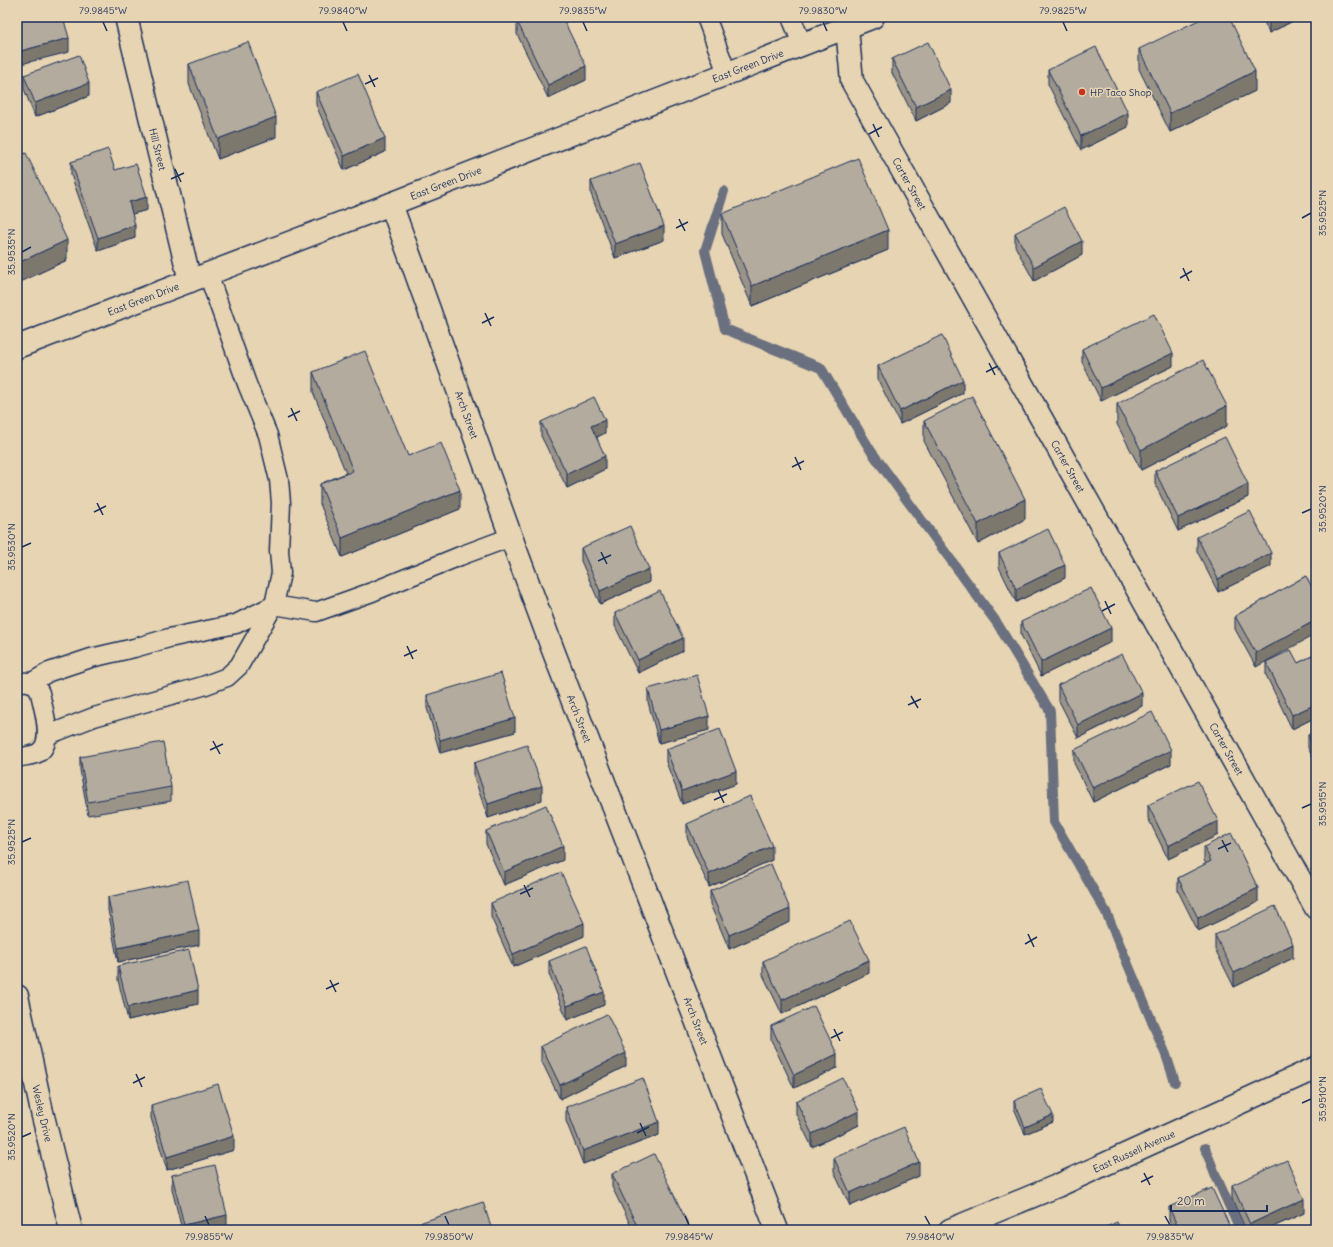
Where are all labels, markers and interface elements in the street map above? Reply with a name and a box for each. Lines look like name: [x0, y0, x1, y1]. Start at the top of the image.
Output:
text: 79.9845°W: [79, 4, 127, 17]
text: 79.9840°W: [319, 4, 367, 17]
text: 79.9835°W: [559, 4, 607, 17]
text: 79.9830°W: [799, 4, 847, 17]
text: 79.9825°W: [1039, 4, 1087, 17]
street label: East Green Drive: [710, 46, 785, 85]
place label: HP Taco Shop: [1090, 86, 1152, 99]
marker: HP Taco Shop: [1077, 87, 1087, 97]
street label: Hill Street: [147, 127, 170, 172]
street label: Carter Street: [890, 155, 930, 213]
street label: East Green Drive: [408, 163, 483, 203]
text: 35.9525°N: [1316, 190, 1329, 236]
text: 35.9535°N: [5, 229, 18, 275]
street label: East Green Drive: [106, 279, 181, 318]
street label: Arch Street: [452, 389, 482, 441]
street label: Carter Street: [1048, 438, 1088, 495]
text: 35.9520°N: [1316, 485, 1329, 533]
text: 35.9530°N: [5, 523, 18, 571]
street label: Arch Street: [564, 693, 595, 745]
street label: Carter Street: [1207, 720, 1247, 778]
text: 35.9515°N: [1316, 782, 1329, 826]
text: 35.9525°N: [5, 819, 18, 865]
street label: Arch Street: [681, 995, 712, 1047]
text: 35.9510°N: [1316, 1076, 1329, 1122]
street label: Wesley Drive: [30, 1084, 56, 1143]
text: 35.9520°N: [5, 1113, 18, 1161]
street label: East Russell Avenue: [1091, 1127, 1177, 1175]
scale bar: [1171, 1187, 1267, 1213]
text: 20 m: [1177, 1193, 1205, 1208]
text: 79.9855°W: [185, 1230, 233, 1243]
text: 79.9850°W: [425, 1230, 473, 1243]
text: 79.9845°W: [665, 1230, 713, 1243]
text: 79.9840°W: [906, 1230, 954, 1243]
text: 79.9835°W: [1146, 1230, 1194, 1243]

